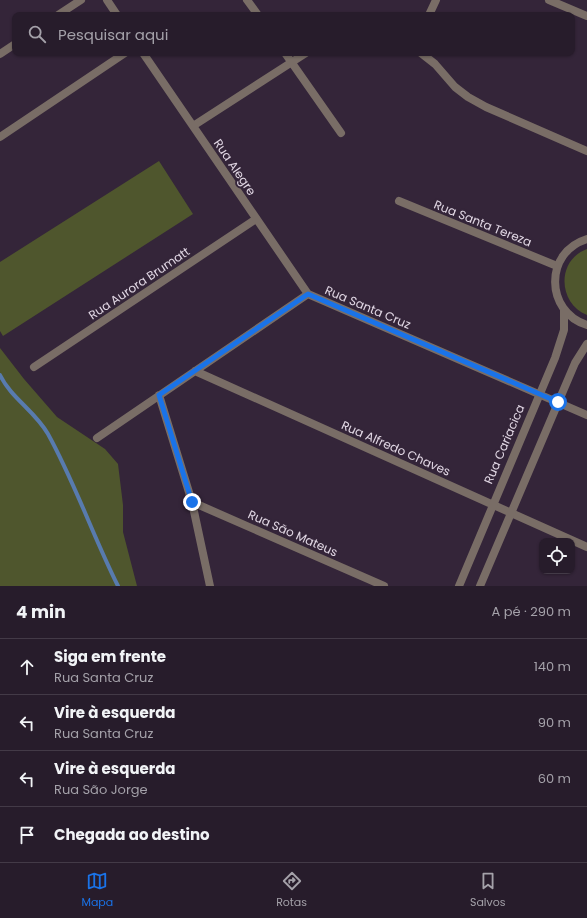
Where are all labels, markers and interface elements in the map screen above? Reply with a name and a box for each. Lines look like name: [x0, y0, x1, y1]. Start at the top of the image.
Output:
search box: [12, 12, 575, 56]
icon: search: [26, 23, 48, 45]
text: Pesquisar aqui: [58, 24, 168, 45]
street label: Rua Alegre: [210, 135, 260, 199]
street label: Rua Santa Tereza: [431, 196, 535, 250]
street label: Rua Aurora Brumatt: [85, 243, 193, 323]
street label: Rua Santa Cruz: [322, 281, 414, 333]
route start: [549, 393, 567, 411]
street label: Rua Cariacica: [480, 402, 528, 486]
street label: Rua Alfredo Chaves: [339, 416, 453, 480]
route end: [183, 493, 201, 511]
street label: Rua São Mateus: [245, 506, 341, 560]
map controls: [539, 538, 575, 574]
button: locate: [539, 538, 575, 574]
text: 4 min: [16, 600, 66, 624]
text: A pé · 290 m: [492, 602, 571, 621]
text: Siga em frente: [54, 646, 166, 667]
icon: ahead: [16, 656, 38, 678]
text: 140 m: [534, 657, 571, 676]
text: Rua Santa Cruz: [54, 668, 153, 687]
text: Vire à esquerda: [54, 702, 176, 723]
icon: left: [16, 712, 38, 734]
text: 90 m: [538, 713, 571, 732]
text: Rua Santa Cruz: [54, 724, 153, 743]
text: Vire à esquerda: [54, 758, 176, 779]
icon: left: [16, 768, 38, 790]
text: 60 m: [538, 769, 571, 788]
text: Rua São Jorge: [54, 780, 148, 799]
icon: arrive: [16, 824, 38, 846]
text: Chegada ao destino: [54, 824, 210, 845]
tab: Mapa: [81, 870, 113, 911]
tab: Rotas: [276, 870, 307, 911]
tab: Salvos: [470, 870, 506, 911]

